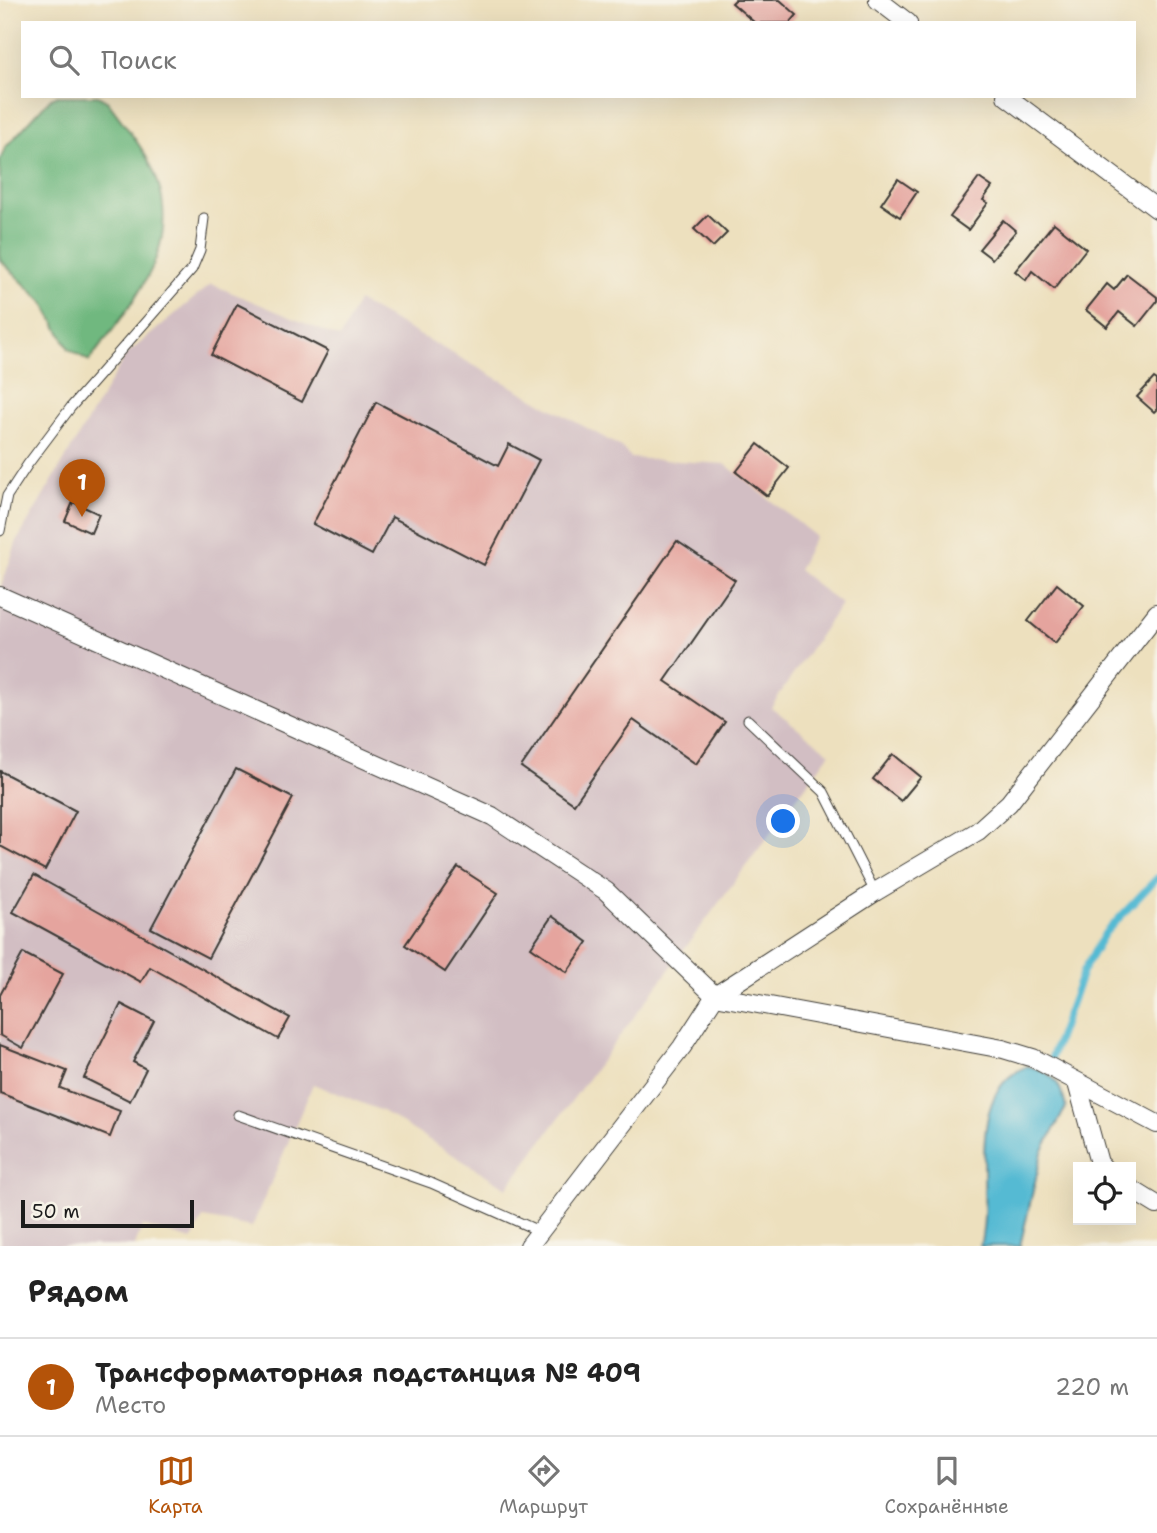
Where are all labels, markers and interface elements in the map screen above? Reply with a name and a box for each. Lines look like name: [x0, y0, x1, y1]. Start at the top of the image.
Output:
search box: [21, 21, 1136, 98]
icon: search: [45, 41, 83, 79]
text: Поиск: [101, 42, 177, 77]
pin: 1: [59, 459, 105, 517]
your location: [766, 804, 800, 838]
map controls: [1073, 1162, 1136, 1225]
button: locate: [1073, 1162, 1136, 1225]
scale bar: [21, 1197, 194, 1229]
text: 50 m: [32, 1199, 80, 1224]
text: Рядом: [28, 1271, 128, 1312]
text: Трансформаторная подстанция № 409: [95, 1355, 641, 1390]
text: 1: [46, 1372, 56, 1402]
text: 220 m: [1055, 1372, 1129, 1402]
text: Место: [95, 1390, 166, 1420]
tab: Карта: [148, 1452, 203, 1519]
tab: Маршрут: [499, 1452, 588, 1519]
tab: Сохранённые: [885, 1452, 1009, 1519]

